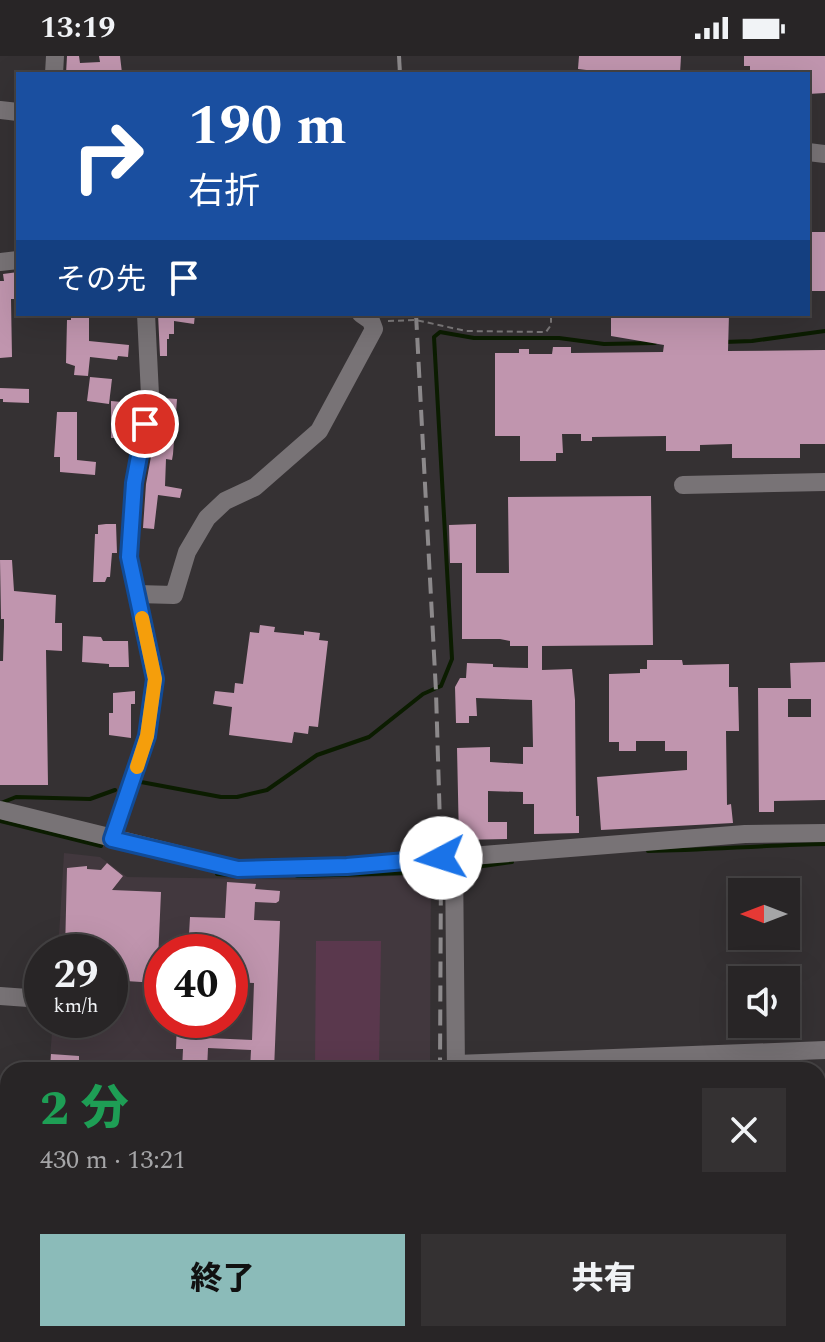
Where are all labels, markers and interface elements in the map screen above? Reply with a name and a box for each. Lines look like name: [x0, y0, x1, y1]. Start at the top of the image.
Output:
text: 13:19: [40, 5, 115, 51]
text: 190 m: [188, 84, 347, 169]
icon: right: [56, 104, 160, 208]
text: 右折: [188, 165, 260, 220]
icon: arrive: [162, 256, 206, 300]
text: その先: [56, 257, 146, 303]
pin: [111, 390, 179, 458]
icon: arrive: [123, 402, 167, 446]
position arrow: [399, 816, 483, 900]
north arrow: [728, 878, 800, 950]
map controls: [728, 878, 800, 1038]
speed limit sign: 40: [144, 934, 248, 1038]
text: 29: [54, 945, 98, 1006]
button: sound: [728, 966, 800, 1038]
text: km/h: [54, 991, 99, 1021]
text: 2 分: [40, 1073, 129, 1146]
button: close: [702, 1088, 786, 1172]
text: 430 m · 13:21: [40, 1140, 186, 1180]
button: 終了: [40, 1234, 405, 1326]
button: 共有: [421, 1234, 786, 1326]

